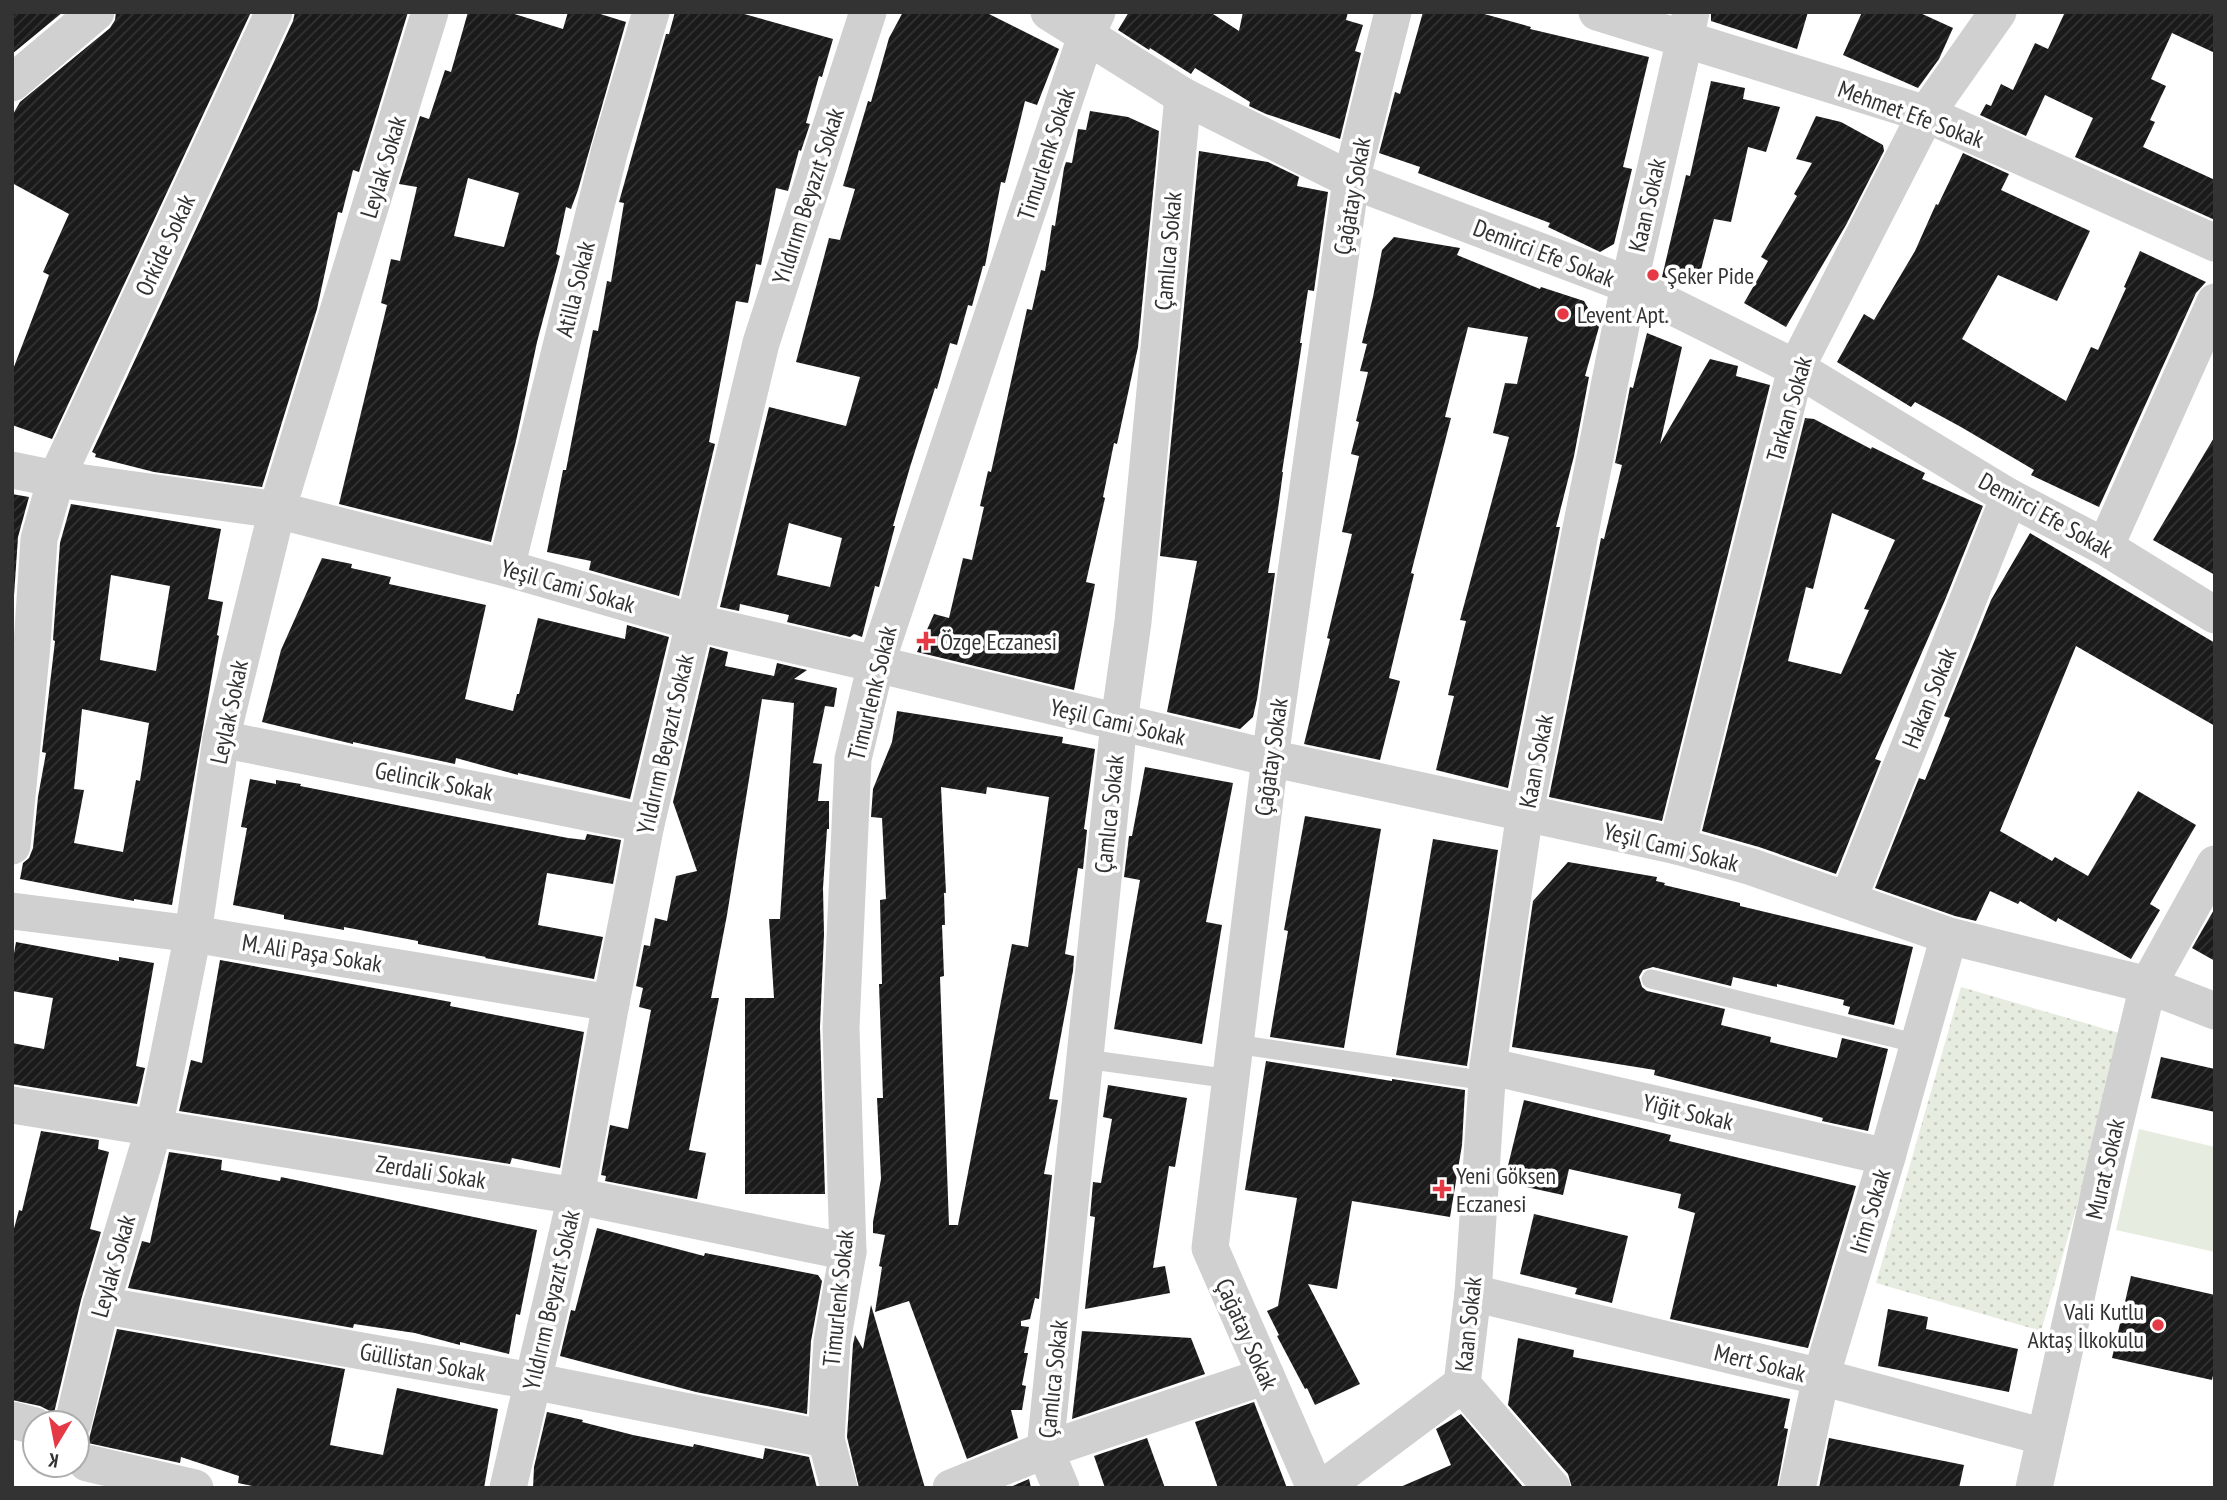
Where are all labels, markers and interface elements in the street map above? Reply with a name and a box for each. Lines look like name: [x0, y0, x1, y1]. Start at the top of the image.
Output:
street label: Mehmet Efe Sokak: [1834, 73, 1989, 155]
street label: Timurlenk Sokak: [1010, 83, 1082, 224]
street label: Yıldırım Beyazıt Sokak: [765, 103, 851, 288]
street label: Leylak Sokak: [353, 111, 413, 222]
street label: Çağatay Sokak: [1326, 134, 1378, 257]
street label: Kaan Sokak: [1621, 155, 1673, 255]
street label: Orkide Sokak: [128, 189, 202, 301]
street label: Çamlıca Sokak: [1147, 190, 1189, 312]
street label: Demirci Efe Sokak: [1469, 212, 1620, 294]
street label: Atilla Sokak: [548, 237, 602, 340]
place label: Şeker Pide: [1667, 260, 1754, 291]
marker: Şeker Pide: [1645, 267, 1661, 283]
place label: Levent Apt.: [1577, 299, 1669, 330]
marker: Levent Apt.: [1555, 306, 1571, 322]
street label: Tarkan Sokak: [1759, 352, 1819, 465]
street label: Demirci Efe Sokak: [1973, 465, 2119, 565]
street label: Yeşil Cami Sokak: [497, 552, 639, 620]
street label: Timurlenk Sokak: [840, 622, 904, 763]
place label: Özge Eczanesi: [940, 626, 1057, 657]
marker: Özge Eczanesi: [918, 633, 934, 649]
street label: Hakan Sokak: [1895, 642, 1963, 753]
street label: Yıldırım Beyazıt Sokak: [629, 650, 701, 837]
street label: Leylak Sokak: [203, 657, 255, 767]
street label: Yeşil Cami Sokak: [1047, 691, 1189, 753]
street label: Çağatay Sokak: [1247, 695, 1295, 818]
street label: Kaan Sokak: [1512, 711, 1560, 811]
street label: Çamlıca Sokak: [1087, 753, 1131, 875]
street label: Gelincik Sokak: [372, 754, 496, 808]
street label: Yeşil Cami Sokak: [1600, 815, 1742, 879]
street label: M. Ali Paşa Sokak: [240, 927, 385, 979]
street label: Yiğit Sokak: [1640, 1087, 1737, 1138]
street label: Murat Sokak: [2078, 1115, 2132, 1222]
street label: Zerdali Sokak: [374, 1148, 489, 1196]
place label: Yeni Göksen Eczanesi: [1456, 1160, 1556, 1219]
street label: Irim Sokak: [1842, 1164, 1898, 1257]
marker: Yeni Göksen Eczanesi: [1434, 1181, 1450, 1197]
street label: Yıldırım Beyazıt Sokak: [515, 1206, 587, 1393]
street label: Leylak Sokak: [84, 1210, 143, 1321]
street label: Timurlenk Sokak: [815, 1227, 861, 1368]
street label: Çağatay Sokak: [1209, 1273, 1286, 1395]
street label: Kaan Sokak: [1448, 1274, 1488, 1373]
place label: Vali Kutlu Aktaş İlkokulu: [2028, 1296, 2144, 1355]
marker: Vali Kutlu Aktaş İlkokulu: [2150, 1317, 2166, 1333]
street label: Çamlıca Sokak: [1031, 1318, 1075, 1440]
street label: Güllistan Sokak: [358, 1336, 489, 1388]
street label: Mert Sokak: [1711, 1337, 1809, 1389]
north arrow: [21, 1409, 91, 1479]
text: K: [46, 1448, 60, 1473]

